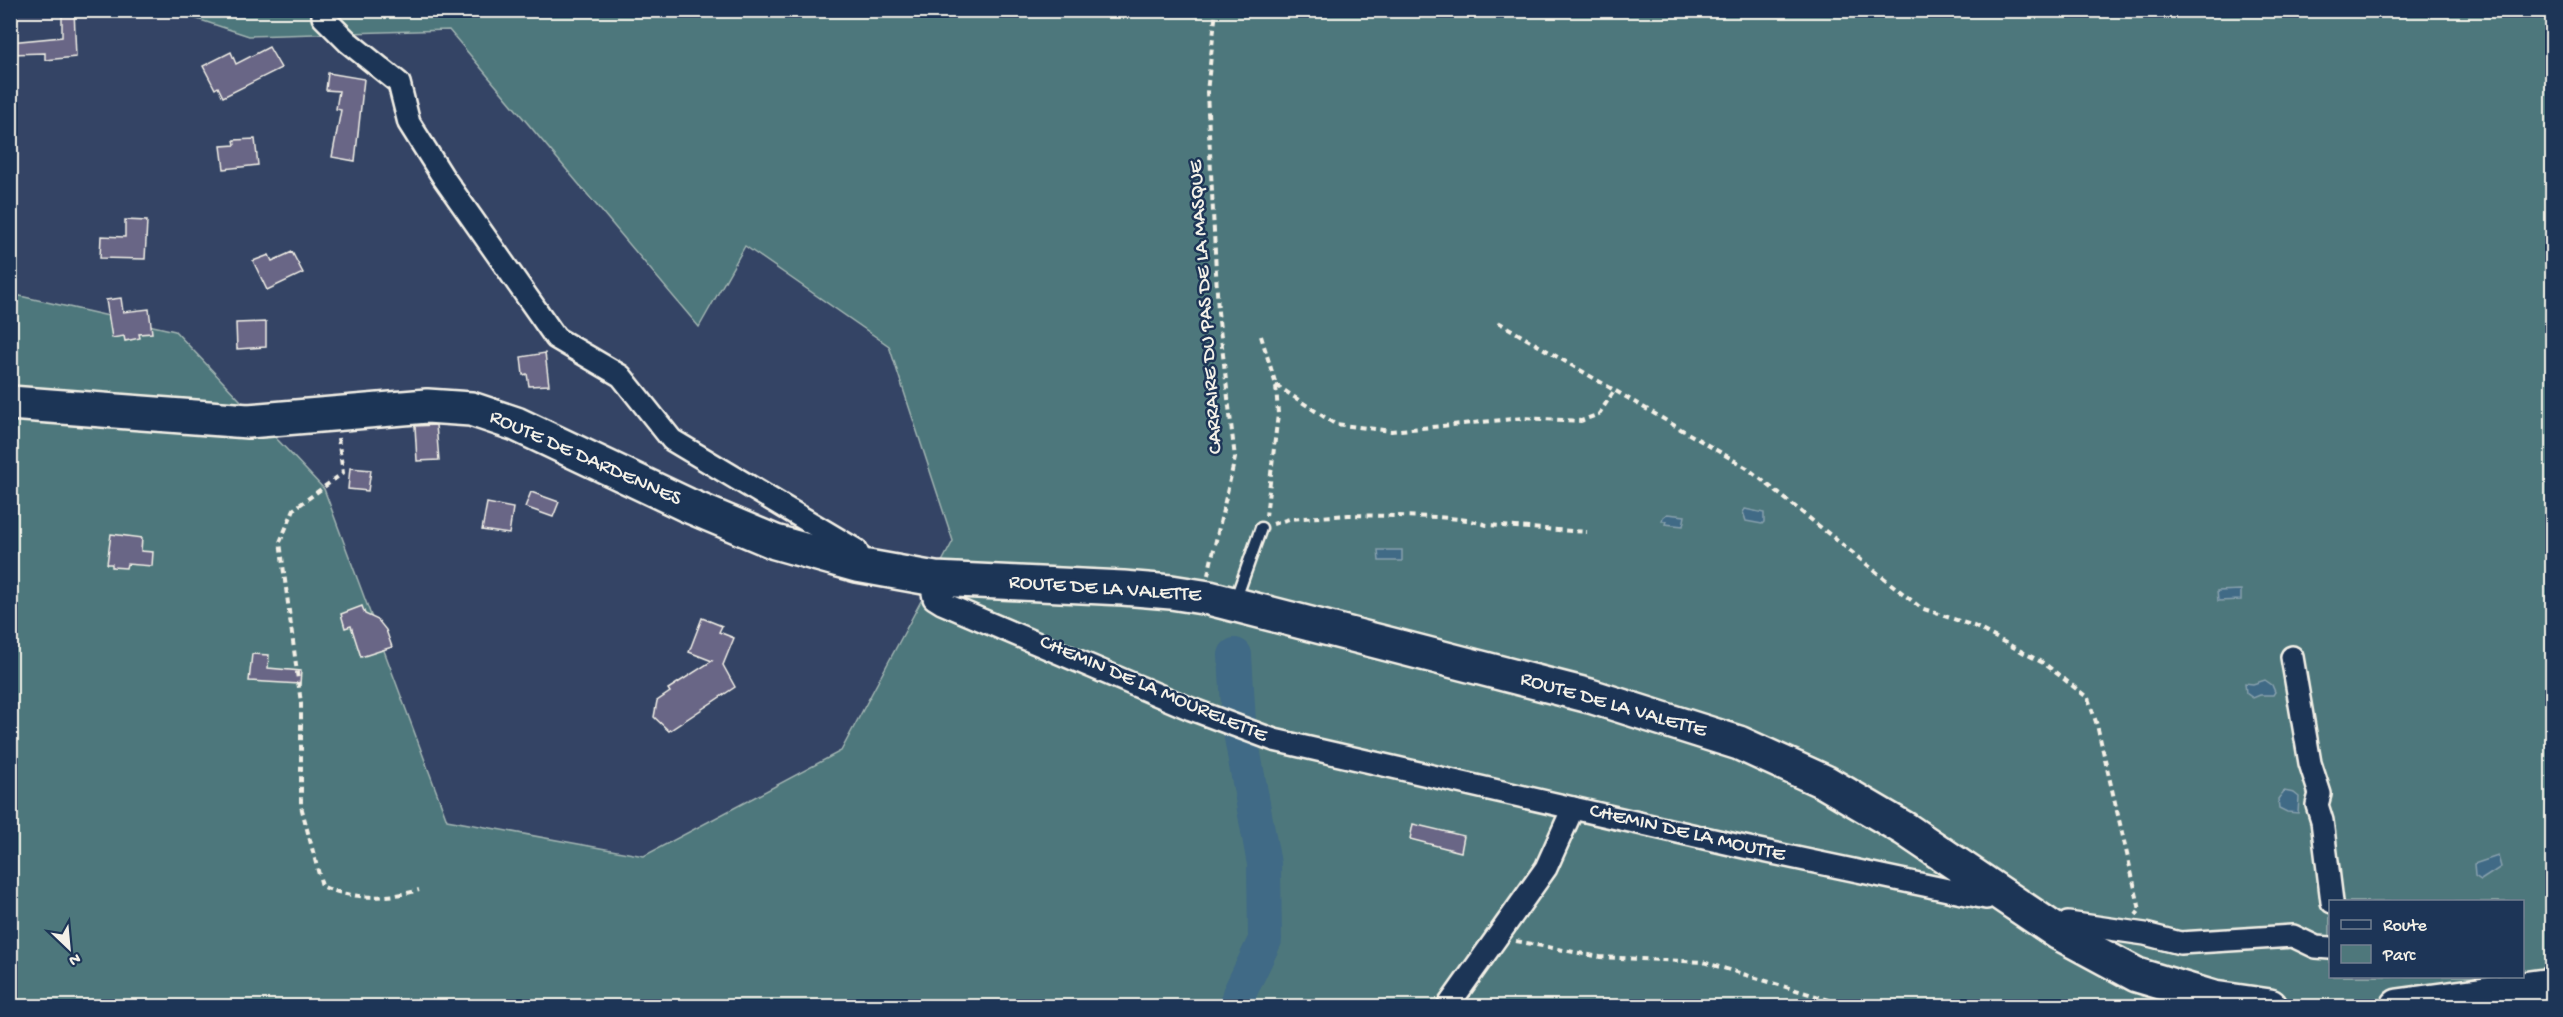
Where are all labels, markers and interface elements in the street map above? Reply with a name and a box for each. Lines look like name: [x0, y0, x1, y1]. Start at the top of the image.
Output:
street label: CARRAIRE DU PAS DE LA MASQUE: [1184, 158, 1230, 455]
street label: ROUTE DE DARDENNES: [485, 405, 685, 513]
street label: ROUTE DE LA VALETTE: [1008, 571, 1203, 609]
street label: CHEMIN DE LA MOURELETTE: [1035, 631, 1271, 750]
street label: ROUTE DE LA VALETTE: [1517, 667, 1710, 745]
street label: CHEMIN DE LA MOUTTE: [1587, 799, 1788, 869]
legend: [2329, 900, 2524, 978]
text: Route: [2383, 916, 2428, 937]
north arrow: [39, 918, 99, 978]
text: Parc: [2382, 946, 2416, 967]
text: N: [65, 948, 83, 969]

